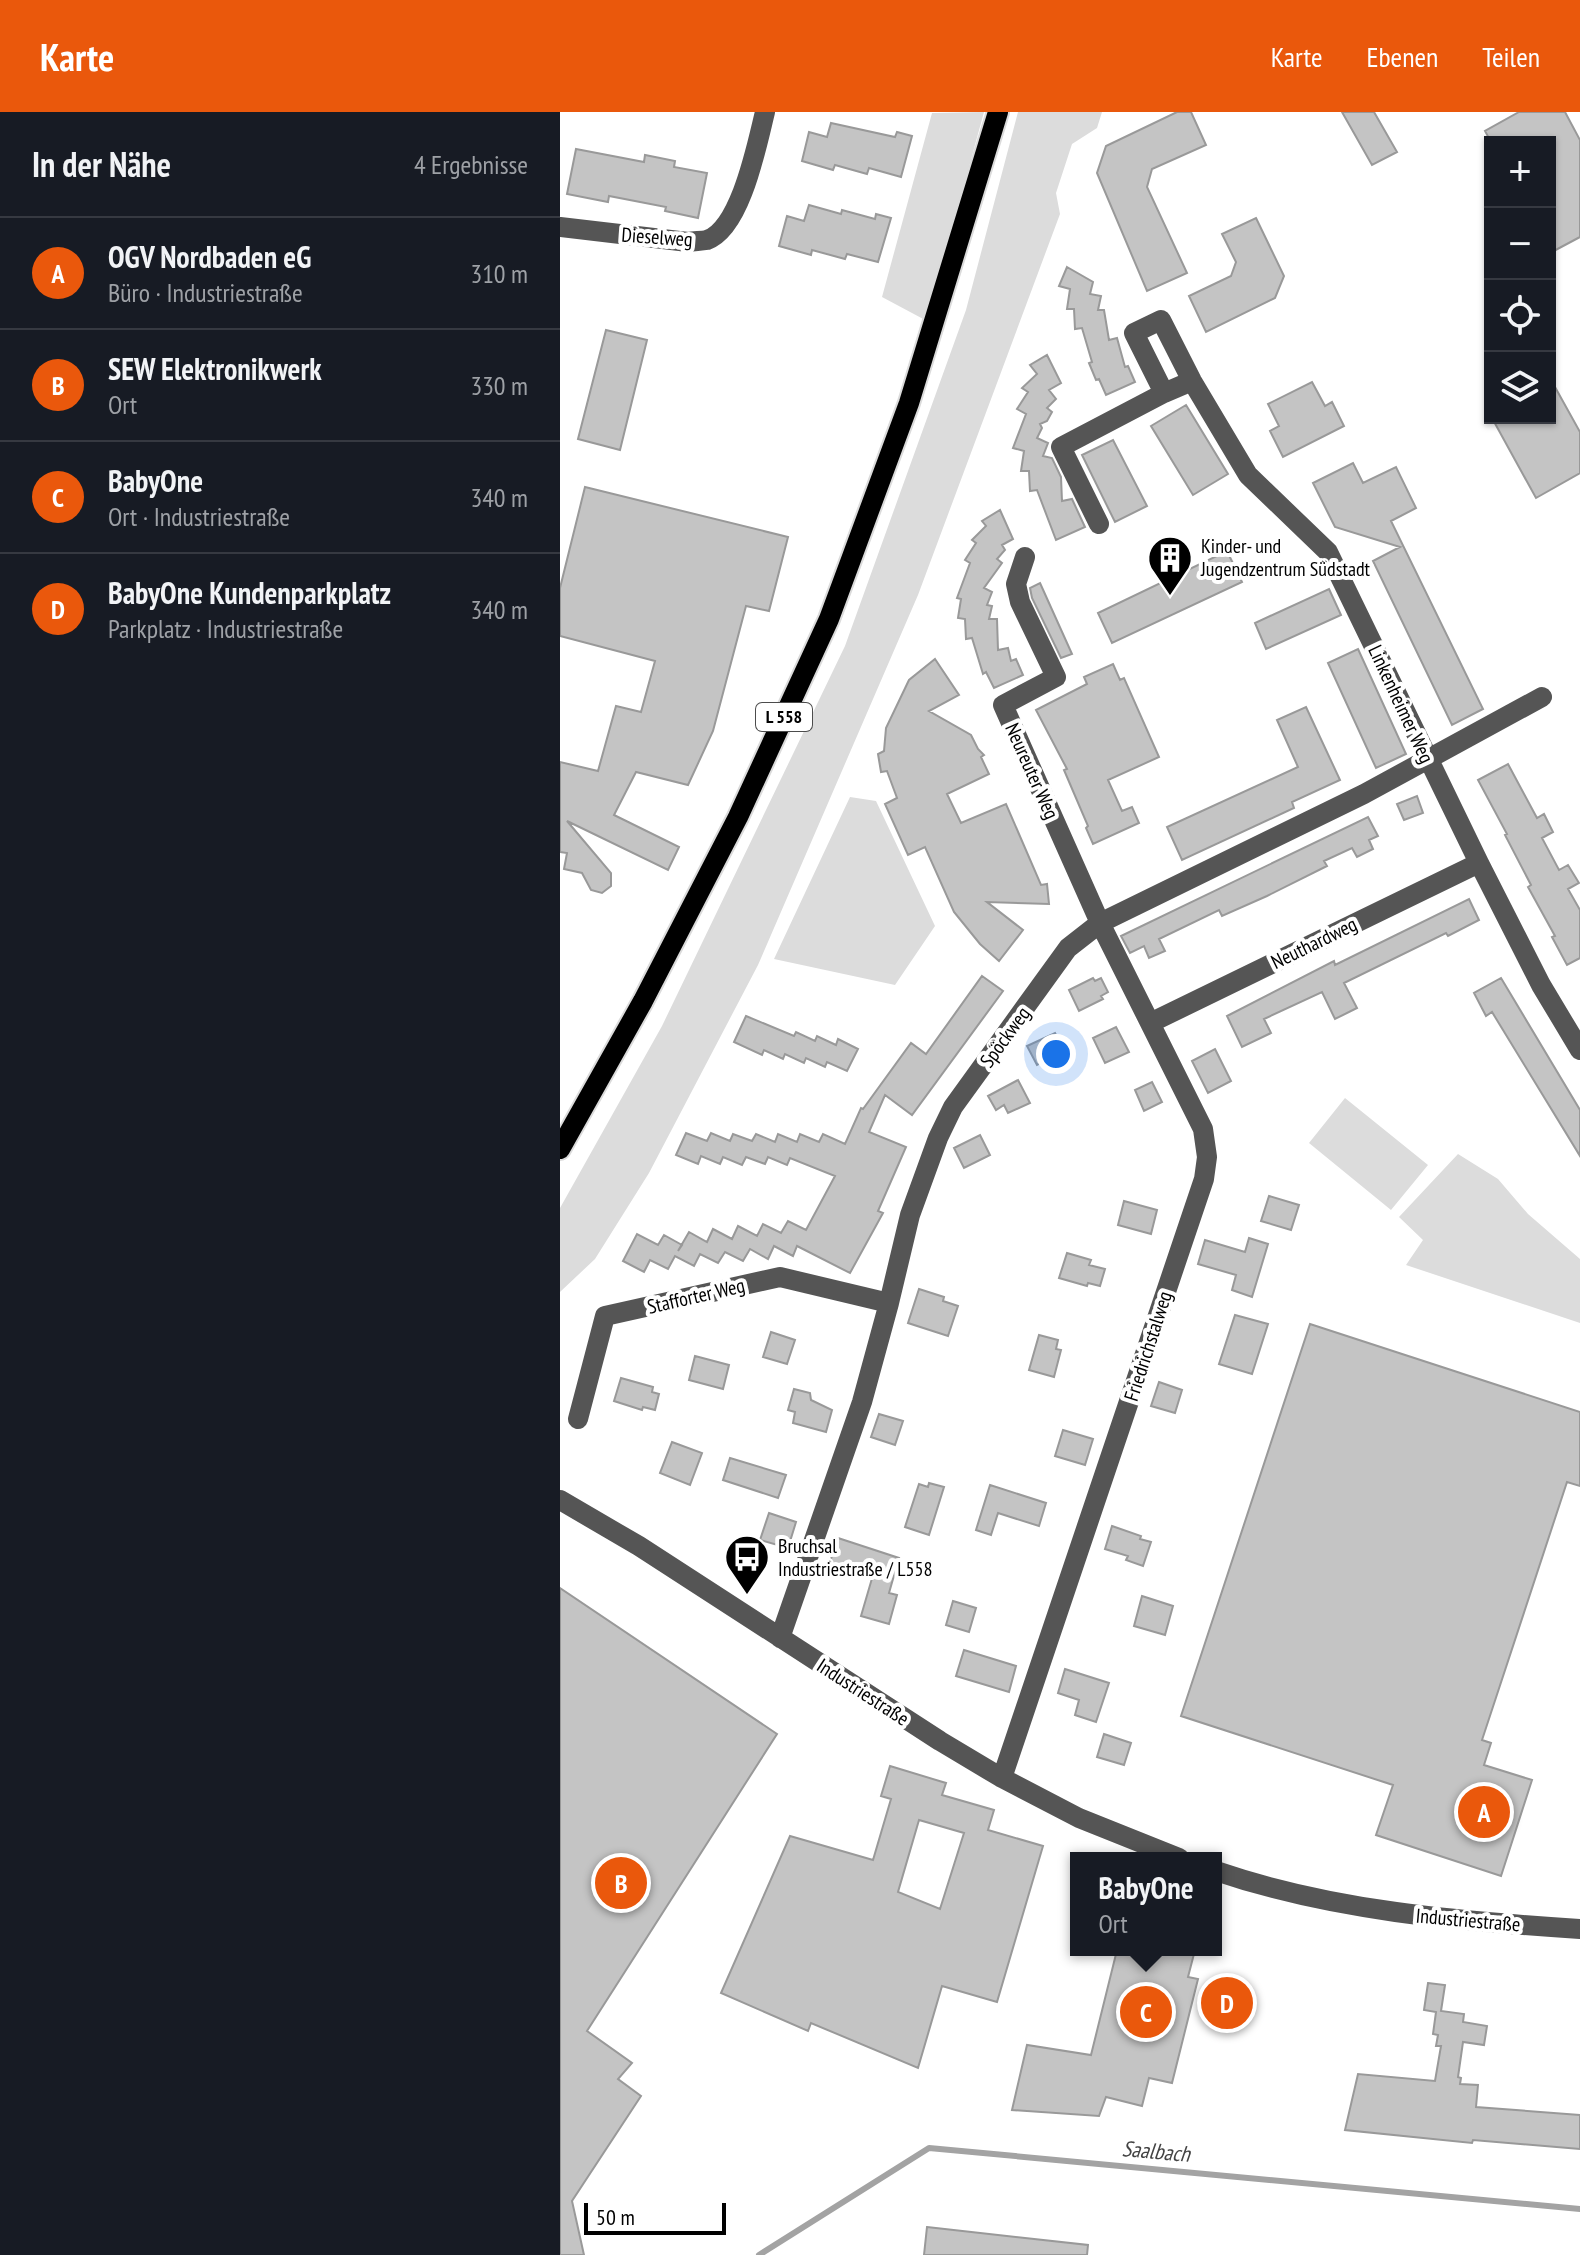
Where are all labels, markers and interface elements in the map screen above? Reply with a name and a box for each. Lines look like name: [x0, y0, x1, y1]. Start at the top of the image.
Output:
text: Karte: [40, 32, 114, 81]
text: Karte: [1271, 38, 1322, 75]
text: Ebenen: [1366, 38, 1438, 75]
text: Teilen: [1482, 38, 1540, 75]
map controls: [1484, 136, 1556, 424]
button: +: [1484, 136, 1556, 208]
text: In der Nähe: [32, 142, 171, 186]
text: 4 Ergebnisse: [414, 148, 528, 181]
button: −: [1484, 208, 1556, 280]
street label: Dieselweg: [621, 222, 693, 252]
text: OGV Nordbaden eG: [108, 237, 311, 276]
text: A: [51, 257, 65, 290]
text: 310 m: [470, 257, 528, 290]
text: Büro · Industriestraße: [108, 276, 303, 309]
button: locate: [1484, 280, 1556, 352]
text: SEW Elektronikwerk: [108, 349, 322, 388]
button: layers: [1484, 352, 1556, 424]
text: B: [52, 369, 64, 402]
text: 330 m: [470, 369, 528, 402]
text: Ort: [108, 388, 137, 421]
text: BabyOne: [108, 461, 203, 500]
text: C: [52, 481, 64, 514]
text: 340 m: [470, 481, 528, 514]
text: Ort · Industriestraße: [108, 500, 290, 533]
place label: Kinder- und Jugendzentrum Südstadt: [1200, 533, 1371, 582]
building icon: Kinder- und Jugendzentrum Südstadt: [1146, 534, 1194, 597]
text: BabyOne Kundenparkplatz: [108, 573, 391, 612]
text: D: [51, 593, 65, 626]
text: 340 m: [470, 593, 528, 626]
text: Parkplatz · Industriestraße: [108, 612, 343, 645]
street label: Linkenheimer Weg: [1362, 641, 1440, 767]
road number: L 558: [756, 703, 812, 731]
street label: Neureuter Weg: [999, 719, 1065, 823]
street label: Neuthardweg: [1267, 911, 1361, 975]
street label: Spöckweg: [974, 1001, 1036, 1073]
your location: [1036, 1034, 1076, 1074]
street label: Stafforter Weg: [645, 1272, 747, 1320]
street label: Friedrichstalweg: [1118, 1288, 1178, 1404]
bus stop icon: Bruchsal Industriestraße / L558: [723, 1533, 771, 1596]
place label: Bruchsal Industriestraße / L558: [778, 1533, 933, 1582]
street label: Industriestraße: [812, 1653, 914, 1731]
pin: A: [1458, 1782, 1510, 1842]
popup: [1070, 1852, 1222, 1956]
pin: B: [595, 1853, 647, 1913]
text: BabyOne: [1099, 1868, 1193, 1907]
street label: Industriestraße: [1415, 1902, 1521, 1938]
text: Ort: [1099, 1907, 1128, 1940]
pin: D: [1201, 1973, 1253, 2033]
pin: C: [1120, 1982, 1172, 2042]
water label: Saalbach: [1121, 2134, 1192, 2168]
scale bar: [584, 2199, 726, 2235]
text: 50 m: [596, 2203, 635, 2231]

